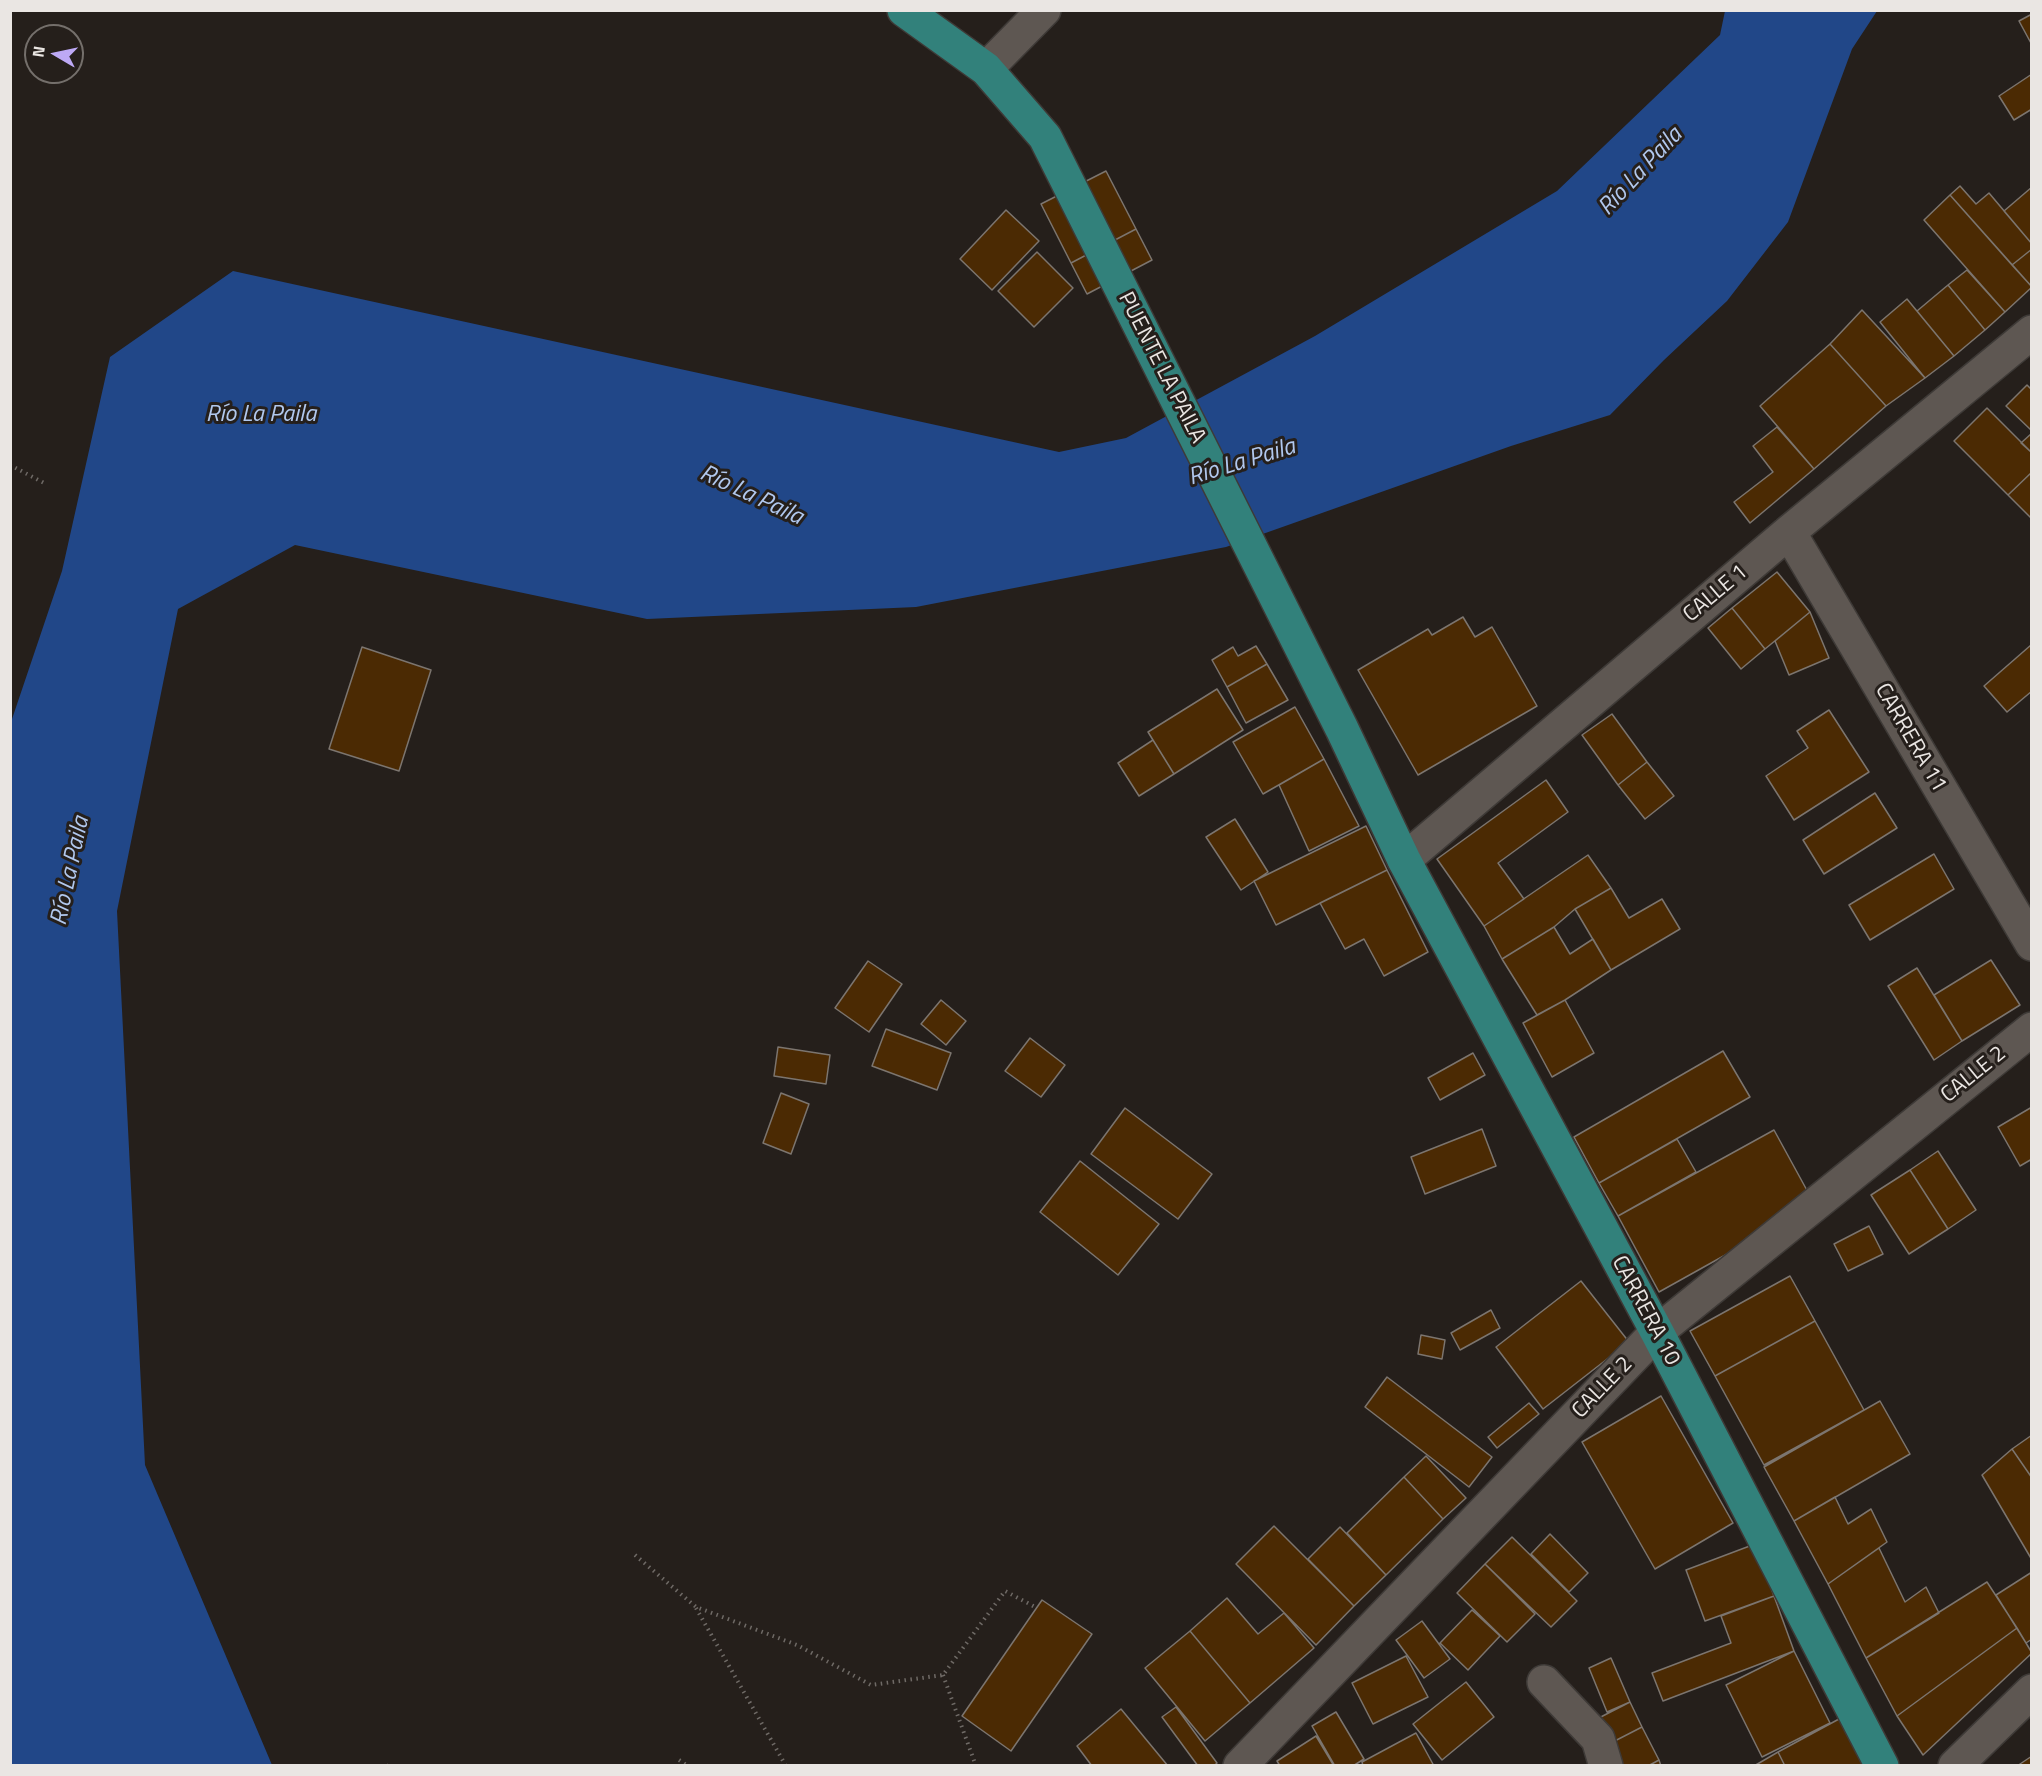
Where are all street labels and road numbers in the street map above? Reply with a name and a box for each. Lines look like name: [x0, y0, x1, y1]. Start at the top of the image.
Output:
street label: PUENTE LA PAILA: [1112, 288, 1210, 448]
street label: CALLE 1: [1679, 560, 1753, 628]
street label: CARRERA 11: [1868, 679, 1952, 797]
street label: CALLE 2: [1936, 1041, 2012, 1109]
street label: CARRERA 10: [1605, 1252, 1685, 1370]
street label: CALLE 2: [1567, 1352, 1639, 1424]

